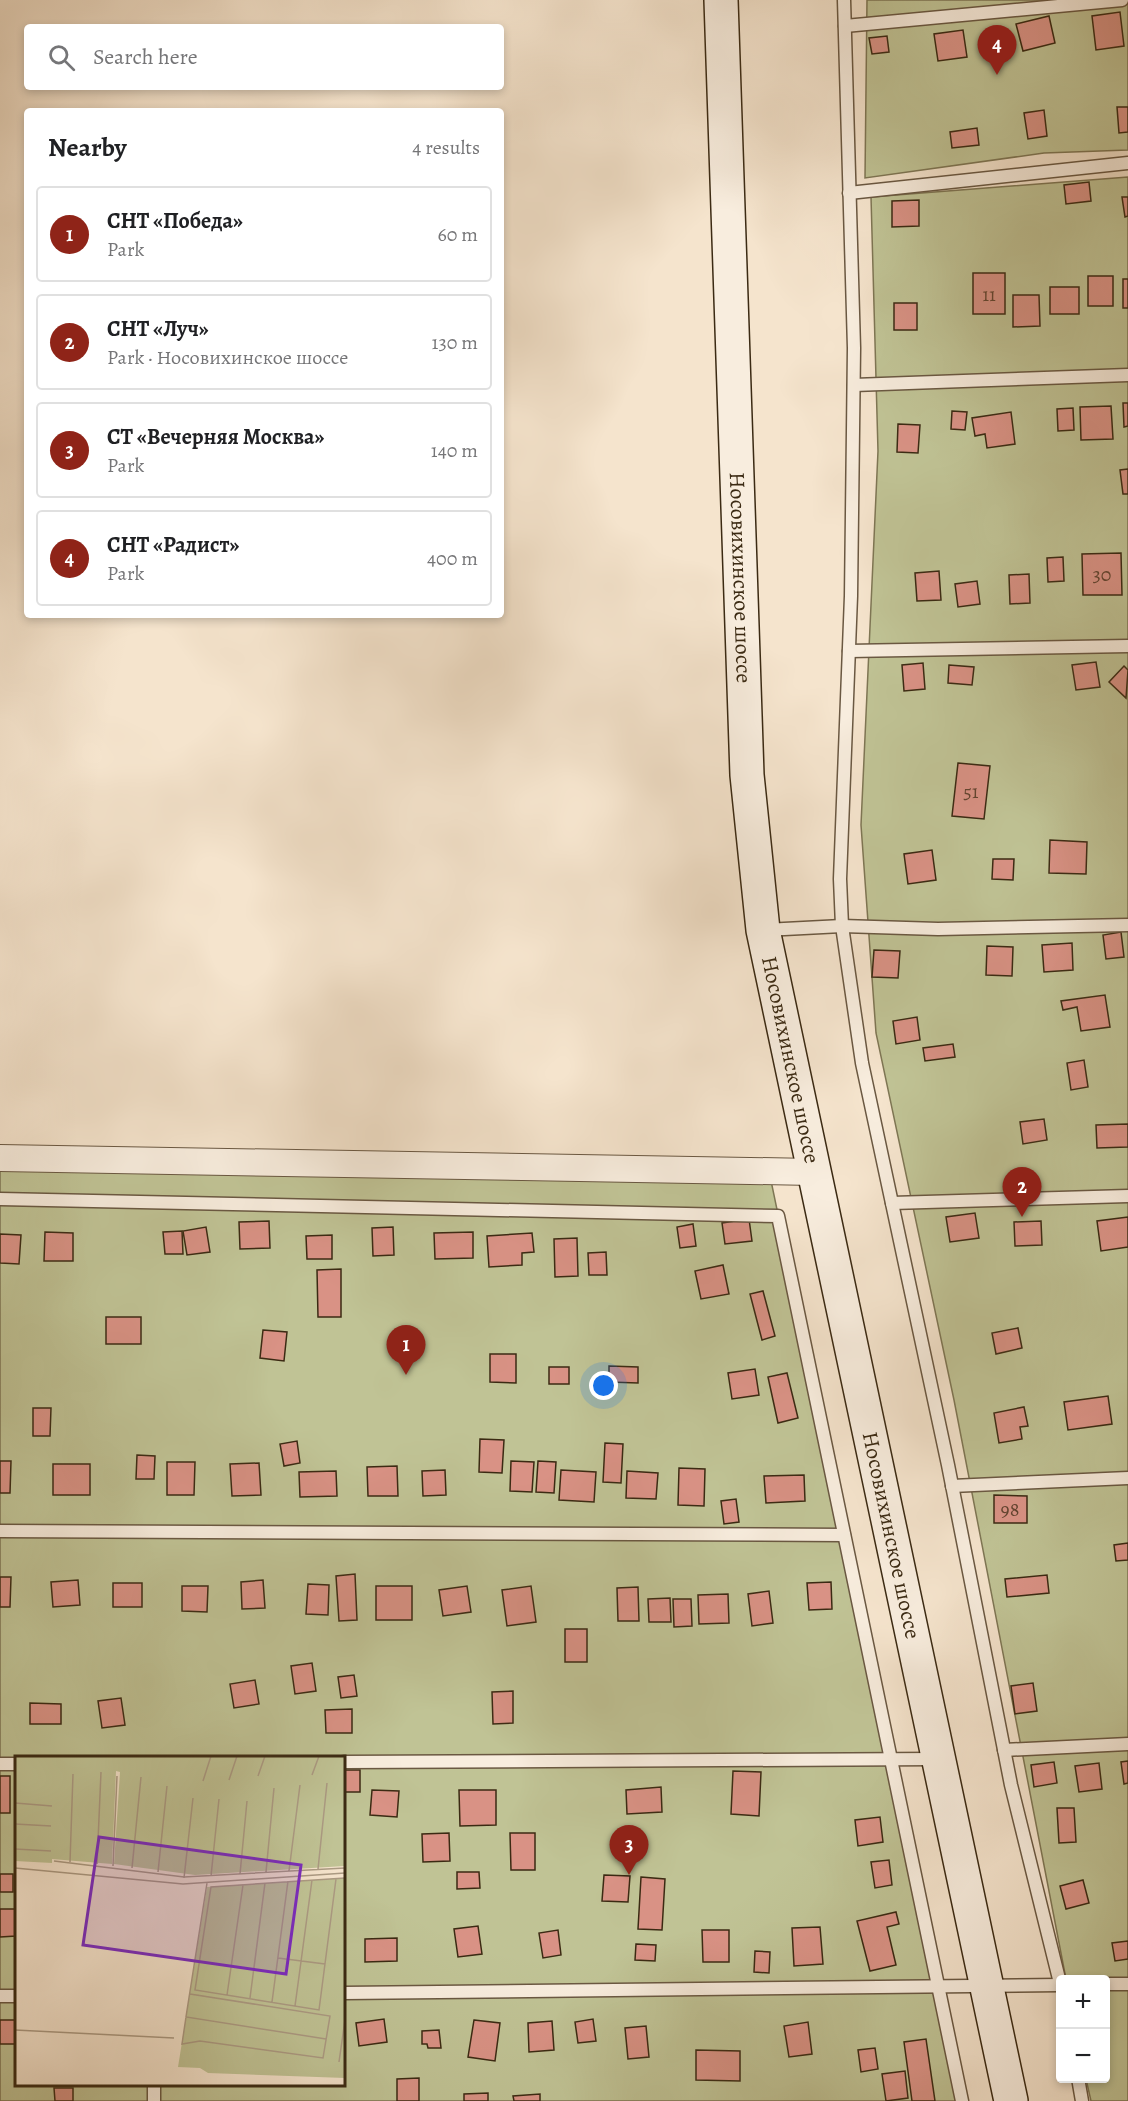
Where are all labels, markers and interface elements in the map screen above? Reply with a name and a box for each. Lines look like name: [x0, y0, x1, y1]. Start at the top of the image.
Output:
search box: [24, 24, 504, 90]
pin: 4: [978, 26, 1016, 75]
icon: search: [45, 41, 78, 74]
text: Search here: [93, 42, 198, 72]
text: Nearby: [48, 130, 127, 165]
text: 4 results: [412, 134, 480, 161]
text: СНТ «Победа»: [107, 206, 243, 236]
text: 1: [66, 221, 73, 248]
text: 60 m: [438, 221, 478, 248]
text: Park: [107, 236, 145, 263]
house number: 11: [982, 281, 996, 308]
text: СНТ «Луч»: [107, 314, 209, 344]
text: 2: [65, 329, 74, 356]
text: 130 m: [432, 329, 478, 356]
text: Park · Носовихинское шоссе: [107, 344, 348, 371]
text: СТ «Вечерняя Москва»: [107, 422, 324, 452]
text: 3: [65, 437, 74, 464]
text: 140 m: [431, 437, 478, 464]
text: Park: [107, 452, 145, 479]
street label: Носовихинское шоссе: [722, 472, 759, 684]
text: СНТ «Радист»: [107, 530, 239, 560]
text: 4: [65, 545, 74, 572]
text: 400 m: [427, 545, 478, 572]
text: Park: [107, 560, 145, 587]
house number: 30: [1093, 561, 1111, 588]
house number: 51: [963, 778, 979, 805]
street label: Носовихинское шоссе: [754, 953, 827, 1166]
pin: 2: [1002, 1168, 1042, 1217]
pin: 1: [386, 1326, 426, 1375]
your location: [589, 1371, 618, 1400]
street label: Носовихинское шоссе: [855, 1429, 928, 1642]
house number: 98: [1001, 1496, 1019, 1523]
inset map: [15, 1756, 345, 2086]
pin: 3: [610, 1826, 648, 1875]
map controls: [1056, 1975, 1110, 2083]
button: +: [1056, 1975, 1110, 2029]
button: −: [1056, 2029, 1110, 2083]

